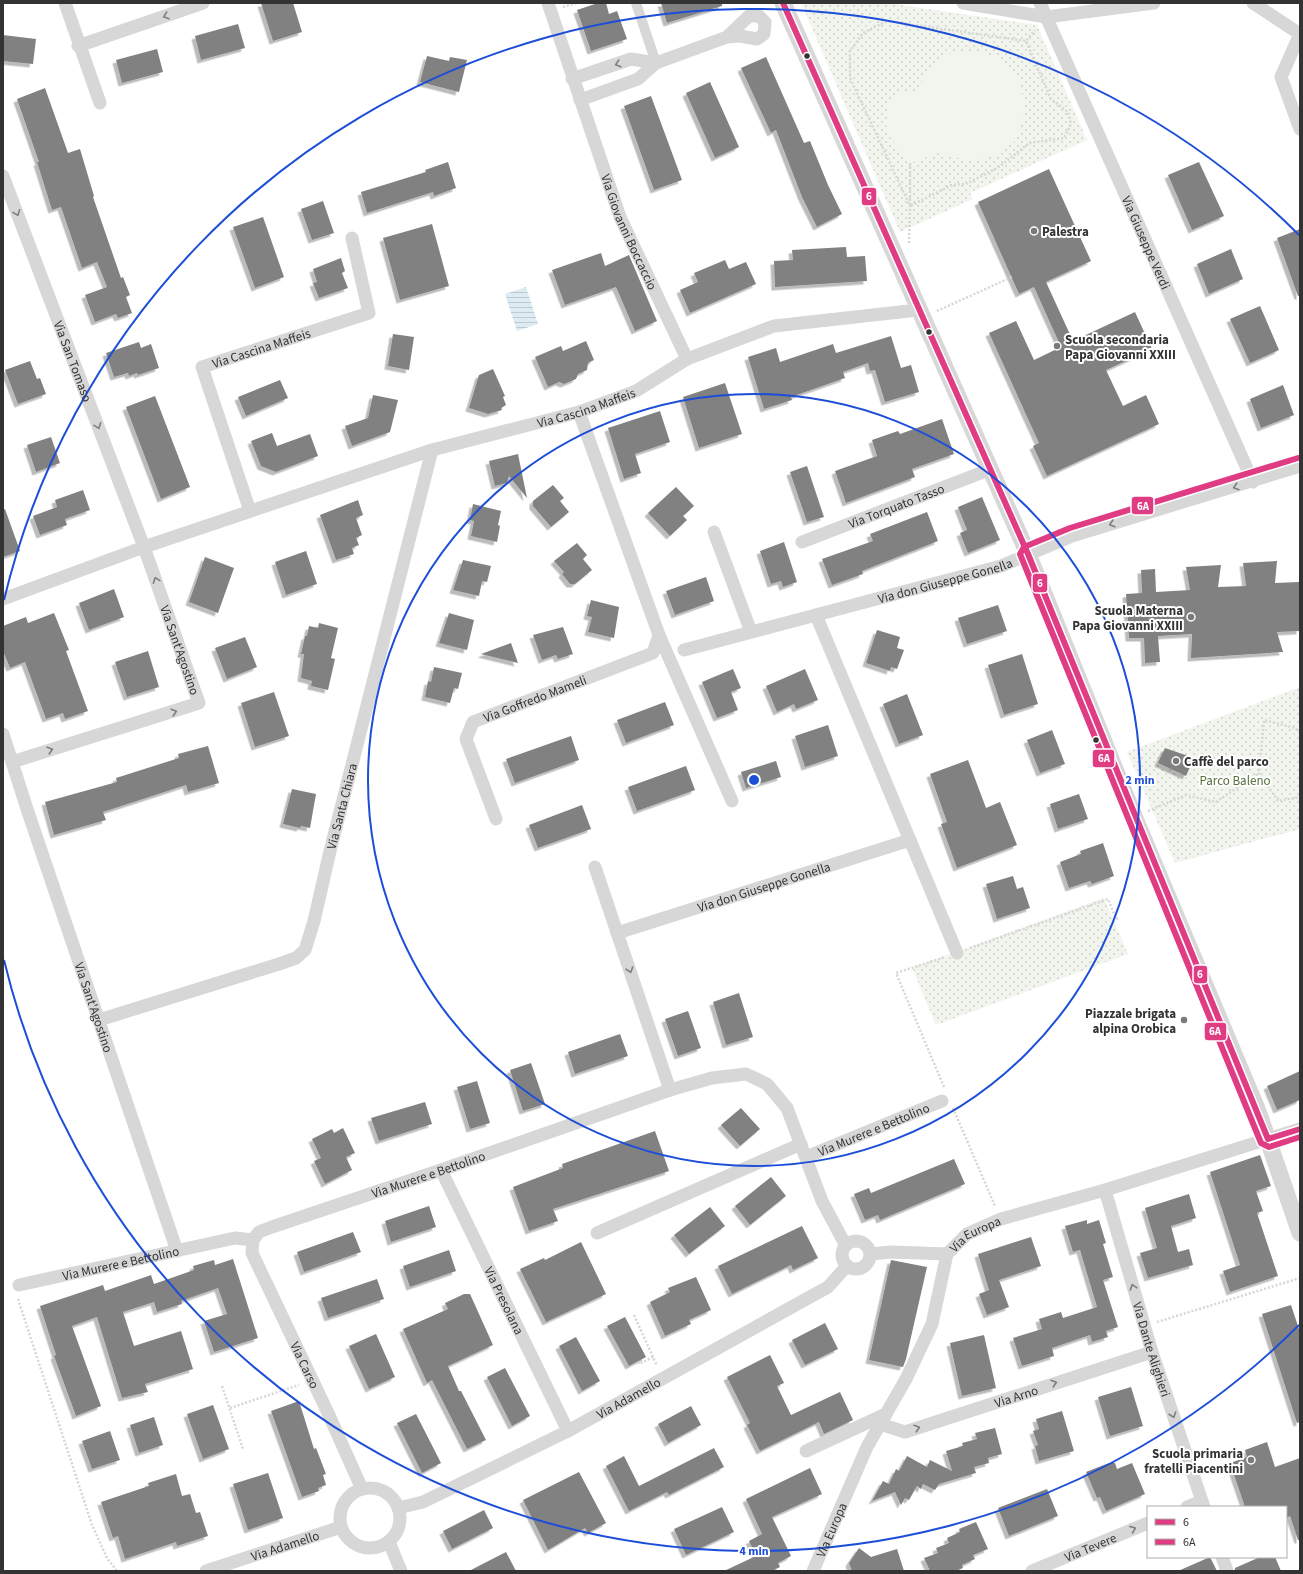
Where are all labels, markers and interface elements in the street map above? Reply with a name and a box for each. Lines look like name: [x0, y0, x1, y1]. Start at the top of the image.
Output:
one-way arrow: [162, 11, 169, 19]
unlabelled marker: [802, 51, 812, 61]
one-way arrow: [615, 59, 622, 68]
street label: Via Giovanni Boccaccio: [596, 172, 661, 293]
line badge: 6: [861, 187, 877, 206]
text: 6: [866, 189, 872, 204]
street label: Via Giuseppe Verdi: [1117, 193, 1174, 292]
one-way arrow: [12, 209, 20, 216]
place label: Palestra: [1042, 223, 1089, 241]
marker: Palestra: [1029, 226, 1039, 236]
street label: Via San Tomaso: [49, 318, 96, 405]
street label: Via Cascina Maffeis: [210, 324, 314, 373]
unlabelled marker: [924, 327, 934, 337]
place label: Scuola secondaria Papa Giovanni XXIII: [1065, 331, 1176, 364]
marker: Scuola secondaria Papa Giovanni XXIII: [1052, 341, 1062, 351]
street label: Via Cascina Maffeis: [535, 384, 639, 433]
one-way arrow: [93, 422, 101, 429]
street label: Via Torquato Tasso: [846, 480, 947, 533]
one-way arrow: [1233, 482, 1240, 491]
line badge: 6A: [1131, 496, 1154, 515]
text: 6A: [1137, 499, 1150, 514]
one-way arrow: [1108, 519, 1115, 528]
street label: Via don Giuseppe Gonella: [876, 554, 1015, 608]
line badge: 6: [1032, 573, 1048, 593]
text: 6: [1037, 576, 1043, 591]
one-way arrow: [152, 577, 160, 584]
place label: Scuola Materna Papa Giovanni XXIII: [1072, 602, 1183, 635]
street label: Via Sant'Agostino: [155, 603, 203, 698]
marker: Scuola Materna Papa Giovanni XXIII: [1186, 612, 1196, 622]
street label: Via Goffredo Mameli: [481, 671, 589, 727]
one-way arrow: [170, 708, 177, 716]
unlabelled marker: [1091, 735, 1101, 745]
one-way arrow: [46, 746, 53, 755]
line badge: 6A: [1092, 749, 1115, 768]
text: 6A: [1098, 751, 1111, 766]
place label: Caffè del parco: [1184, 753, 1269, 771]
marker: Caffè del parco: [1171, 756, 1181, 766]
street label: Via Santa Chiara: [323, 762, 362, 851]
text: 2 min: [1125, 772, 1155, 789]
park label: Parco Baleno: [1199, 772, 1271, 790]
centre of rings: [747, 773, 761, 787]
street label: Via don Giuseppe Gonella: [695, 858, 833, 917]
street label: Via Sant'Agostino: [70, 960, 117, 1055]
line badge: 6: [1193, 965, 1208, 984]
one-way arrow: [625, 967, 634, 974]
text: 6: [1197, 967, 1203, 982]
place label: Piazzale brigata alpina Orobica: [1085, 1005, 1176, 1038]
marker: Piazzale brigata alpina Orobica: [1179, 1015, 1189, 1025]
line badge: 6A: [1204, 1022, 1227, 1041]
text: 6A: [1209, 1024, 1222, 1039]
street label: Via Murere e Bettolino: [815, 1099, 932, 1161]
street label: Via Murere e Bettolino: [369, 1147, 488, 1203]
street label: Via Europa: [946, 1212, 1004, 1257]
street label: Via Murere e Bettolino: [61, 1242, 181, 1285]
street label: Via Presolana: [479, 1264, 528, 1338]
one-way arrow: [1129, 1284, 1138, 1291]
street label: Via Dante Alighieri: [1128, 1300, 1174, 1399]
street label: Via Carso: [285, 1339, 323, 1392]
street label: Via Adamello: [593, 1373, 664, 1424]
one-way arrow: [1050, 1380, 1057, 1388]
street label: Via Arno: [992, 1382, 1040, 1412]
one-way arrow: [1168, 1412, 1177, 1419]
one-way arrow: [913, 1424, 920, 1432]
place label: Scuola primaria fratelli Piacentini: [1144, 1445, 1243, 1478]
marker: Scuola primaria fratelli Piacentini: [1246, 1455, 1256, 1465]
street label: Via Europa: [812, 1500, 852, 1560]
legend: [1147, 1506, 1287, 1558]
text: 6: [1183, 1514, 1189, 1531]
one-way arrow: [1130, 1526, 1137, 1534]
street label: Via Adamello: [249, 1527, 322, 1566]
street label: Via Tevere: [1062, 1529, 1119, 1567]
text: 6A: [1183, 1534, 1196, 1551]
text: 4 min: [739, 1543, 769, 1560]

